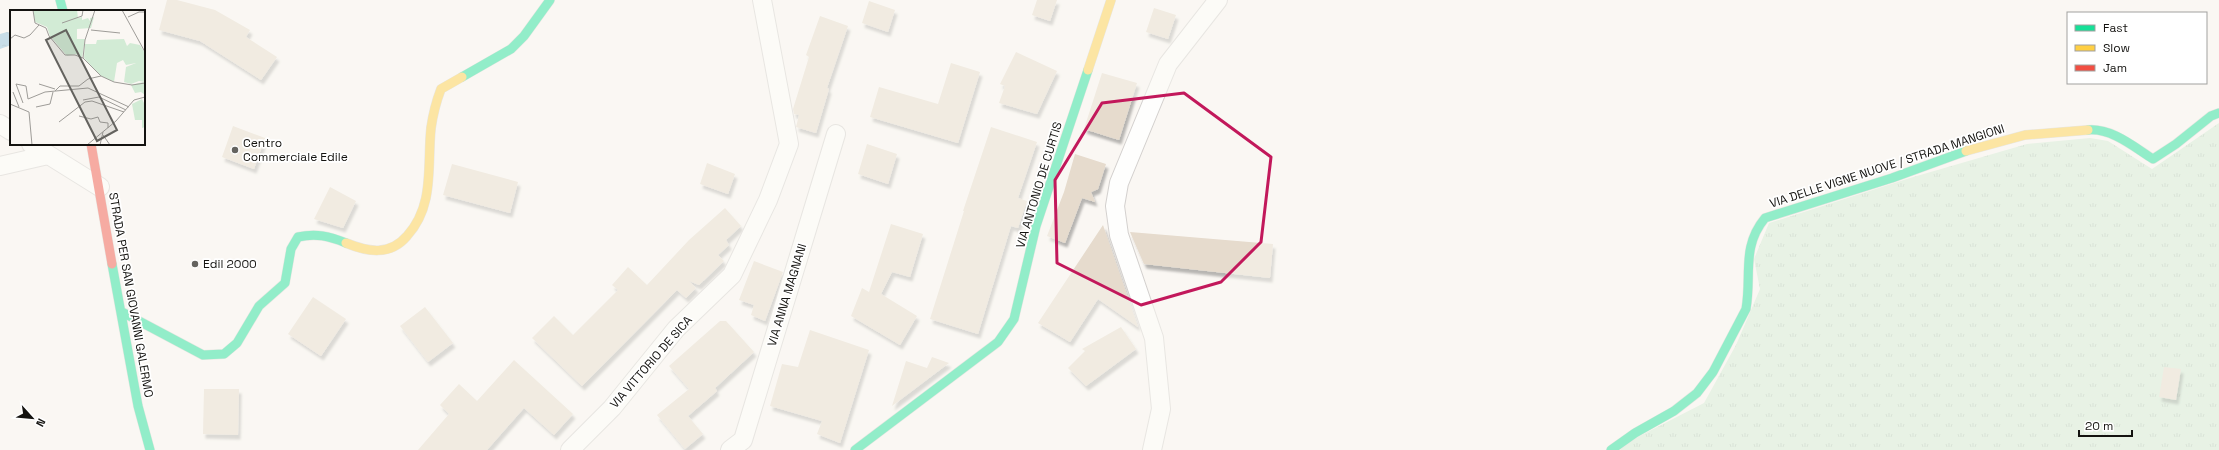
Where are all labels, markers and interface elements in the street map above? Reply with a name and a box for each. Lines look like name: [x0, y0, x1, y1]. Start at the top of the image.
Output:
inset map: [10, 10, 145, 145]
legend: [2067, 12, 2207, 84]
text: Fast: [2103, 20, 2128, 36]
text: Slow: [2103, 40, 2130, 56]
text: Jam: [2103, 60, 2127, 76]
street label: VIA ANTONIO DE CURTIS: [1012, 120, 1066, 250]
street label: VIA DELLE VIGNE NUOVE / STRADA MANGIONI: [1767, 120, 2007, 212]
place label: Centro Commerciale Edile: [243, 135, 348, 165]
marker: Centro Commerciale Edile: [230, 145, 240, 155]
street label: STRADA PER SAN GIOVANNI GALERMO: [105, 191, 157, 399]
street label: VIA ANNA MAGNANI: [764, 242, 810, 348]
place label: Edil 2000: [203, 256, 257, 272]
marker: Edil 2000: [190, 259, 200, 269]
street label: VIA VITTORIO DE SICA: [606, 312, 696, 412]
north arrow: [12, 398, 52, 438]
scale bar: [2079, 412, 2132, 438]
text: N: [33, 416, 49, 429]
text: 20 m: [2085, 418, 2113, 434]

